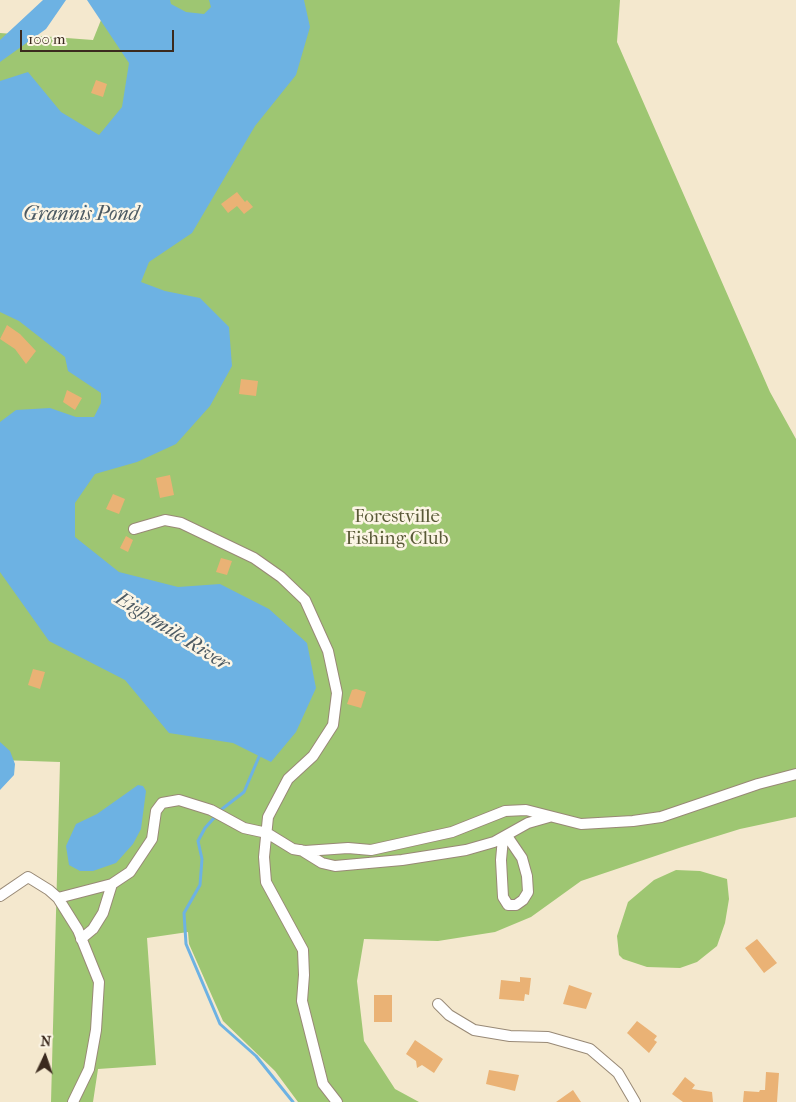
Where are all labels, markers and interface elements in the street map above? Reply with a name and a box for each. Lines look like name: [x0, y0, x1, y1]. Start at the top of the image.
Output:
scale bar: [22, 20, 176, 52]
text: 100 m: [28, 30, 66, 48]
water label: Grannis Pond: [23, 203, 139, 227]
park label: Forestville Fishing Club: [346, 506, 448, 550]
water label: Eightmile River: [111, 587, 233, 677]
north arrow: [20, 1032, 70, 1082]
text: N: [40, 1033, 52, 1050]

